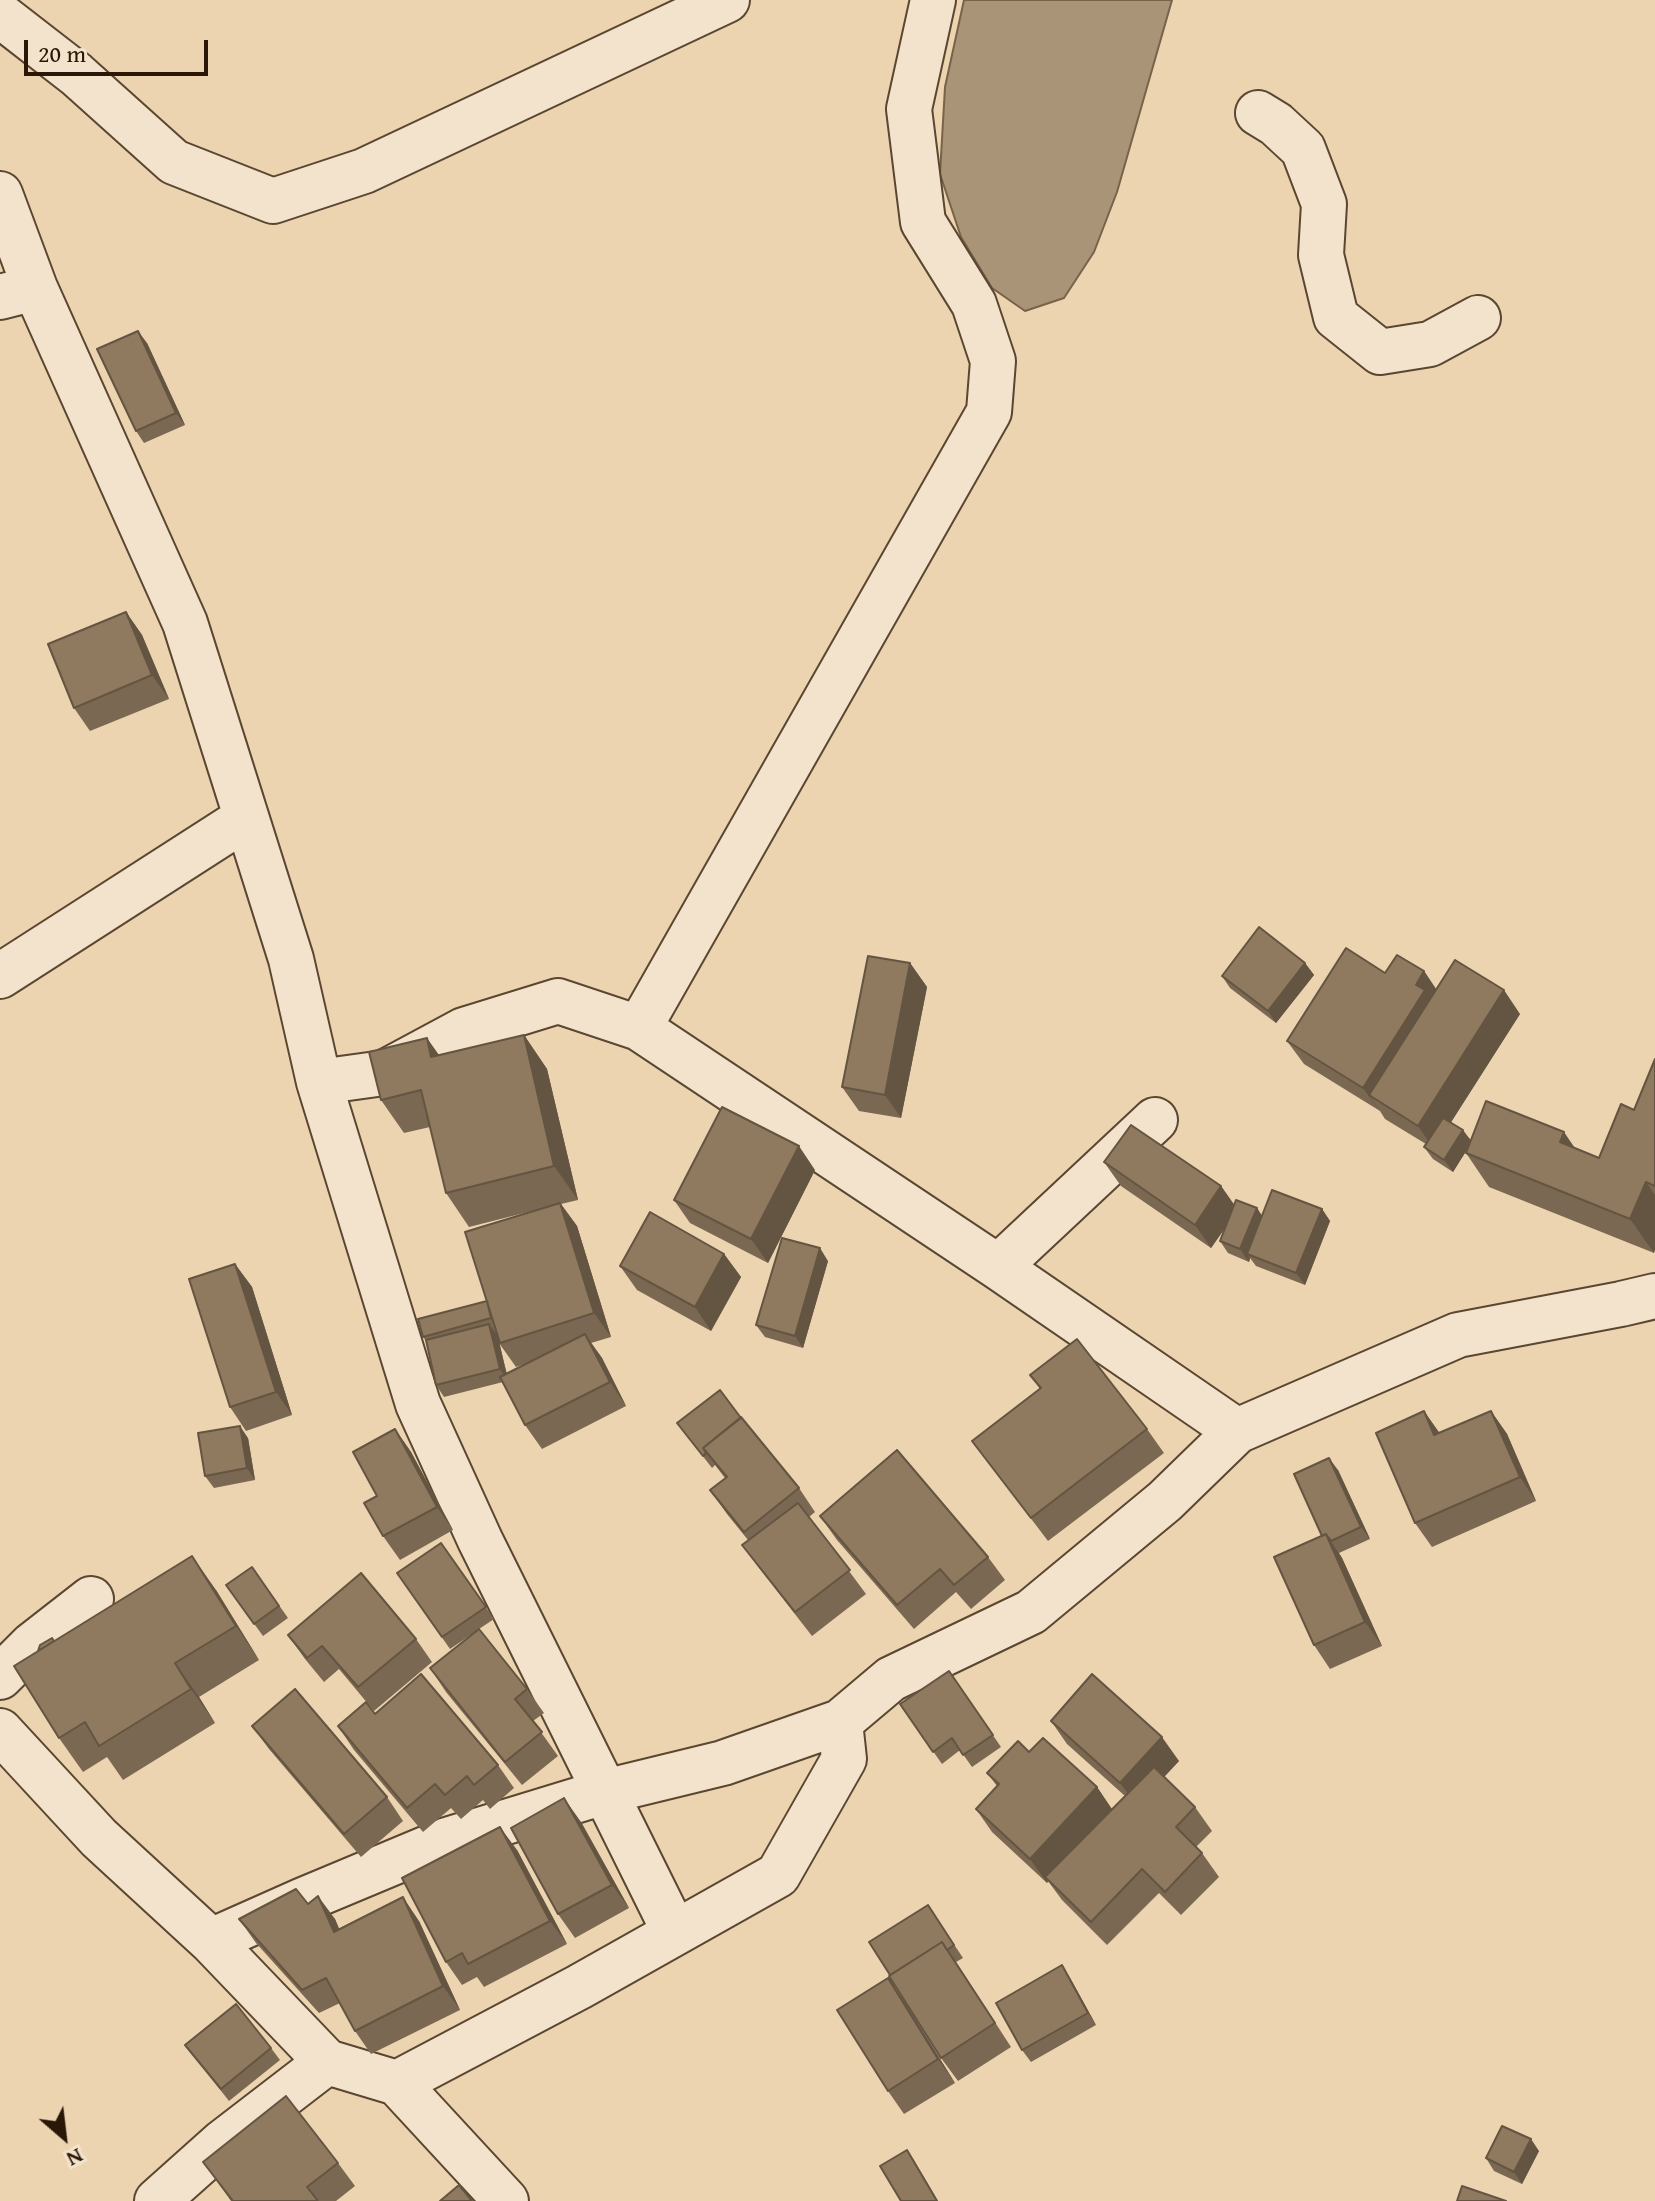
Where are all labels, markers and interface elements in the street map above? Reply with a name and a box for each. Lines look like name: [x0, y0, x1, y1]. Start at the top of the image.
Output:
scale bar: [28, 24, 212, 74]
text: 20 m: [38, 36, 86, 71]
north arrow: [24, 2097, 104, 2177]
text: N: [61, 2141, 89, 2176]

